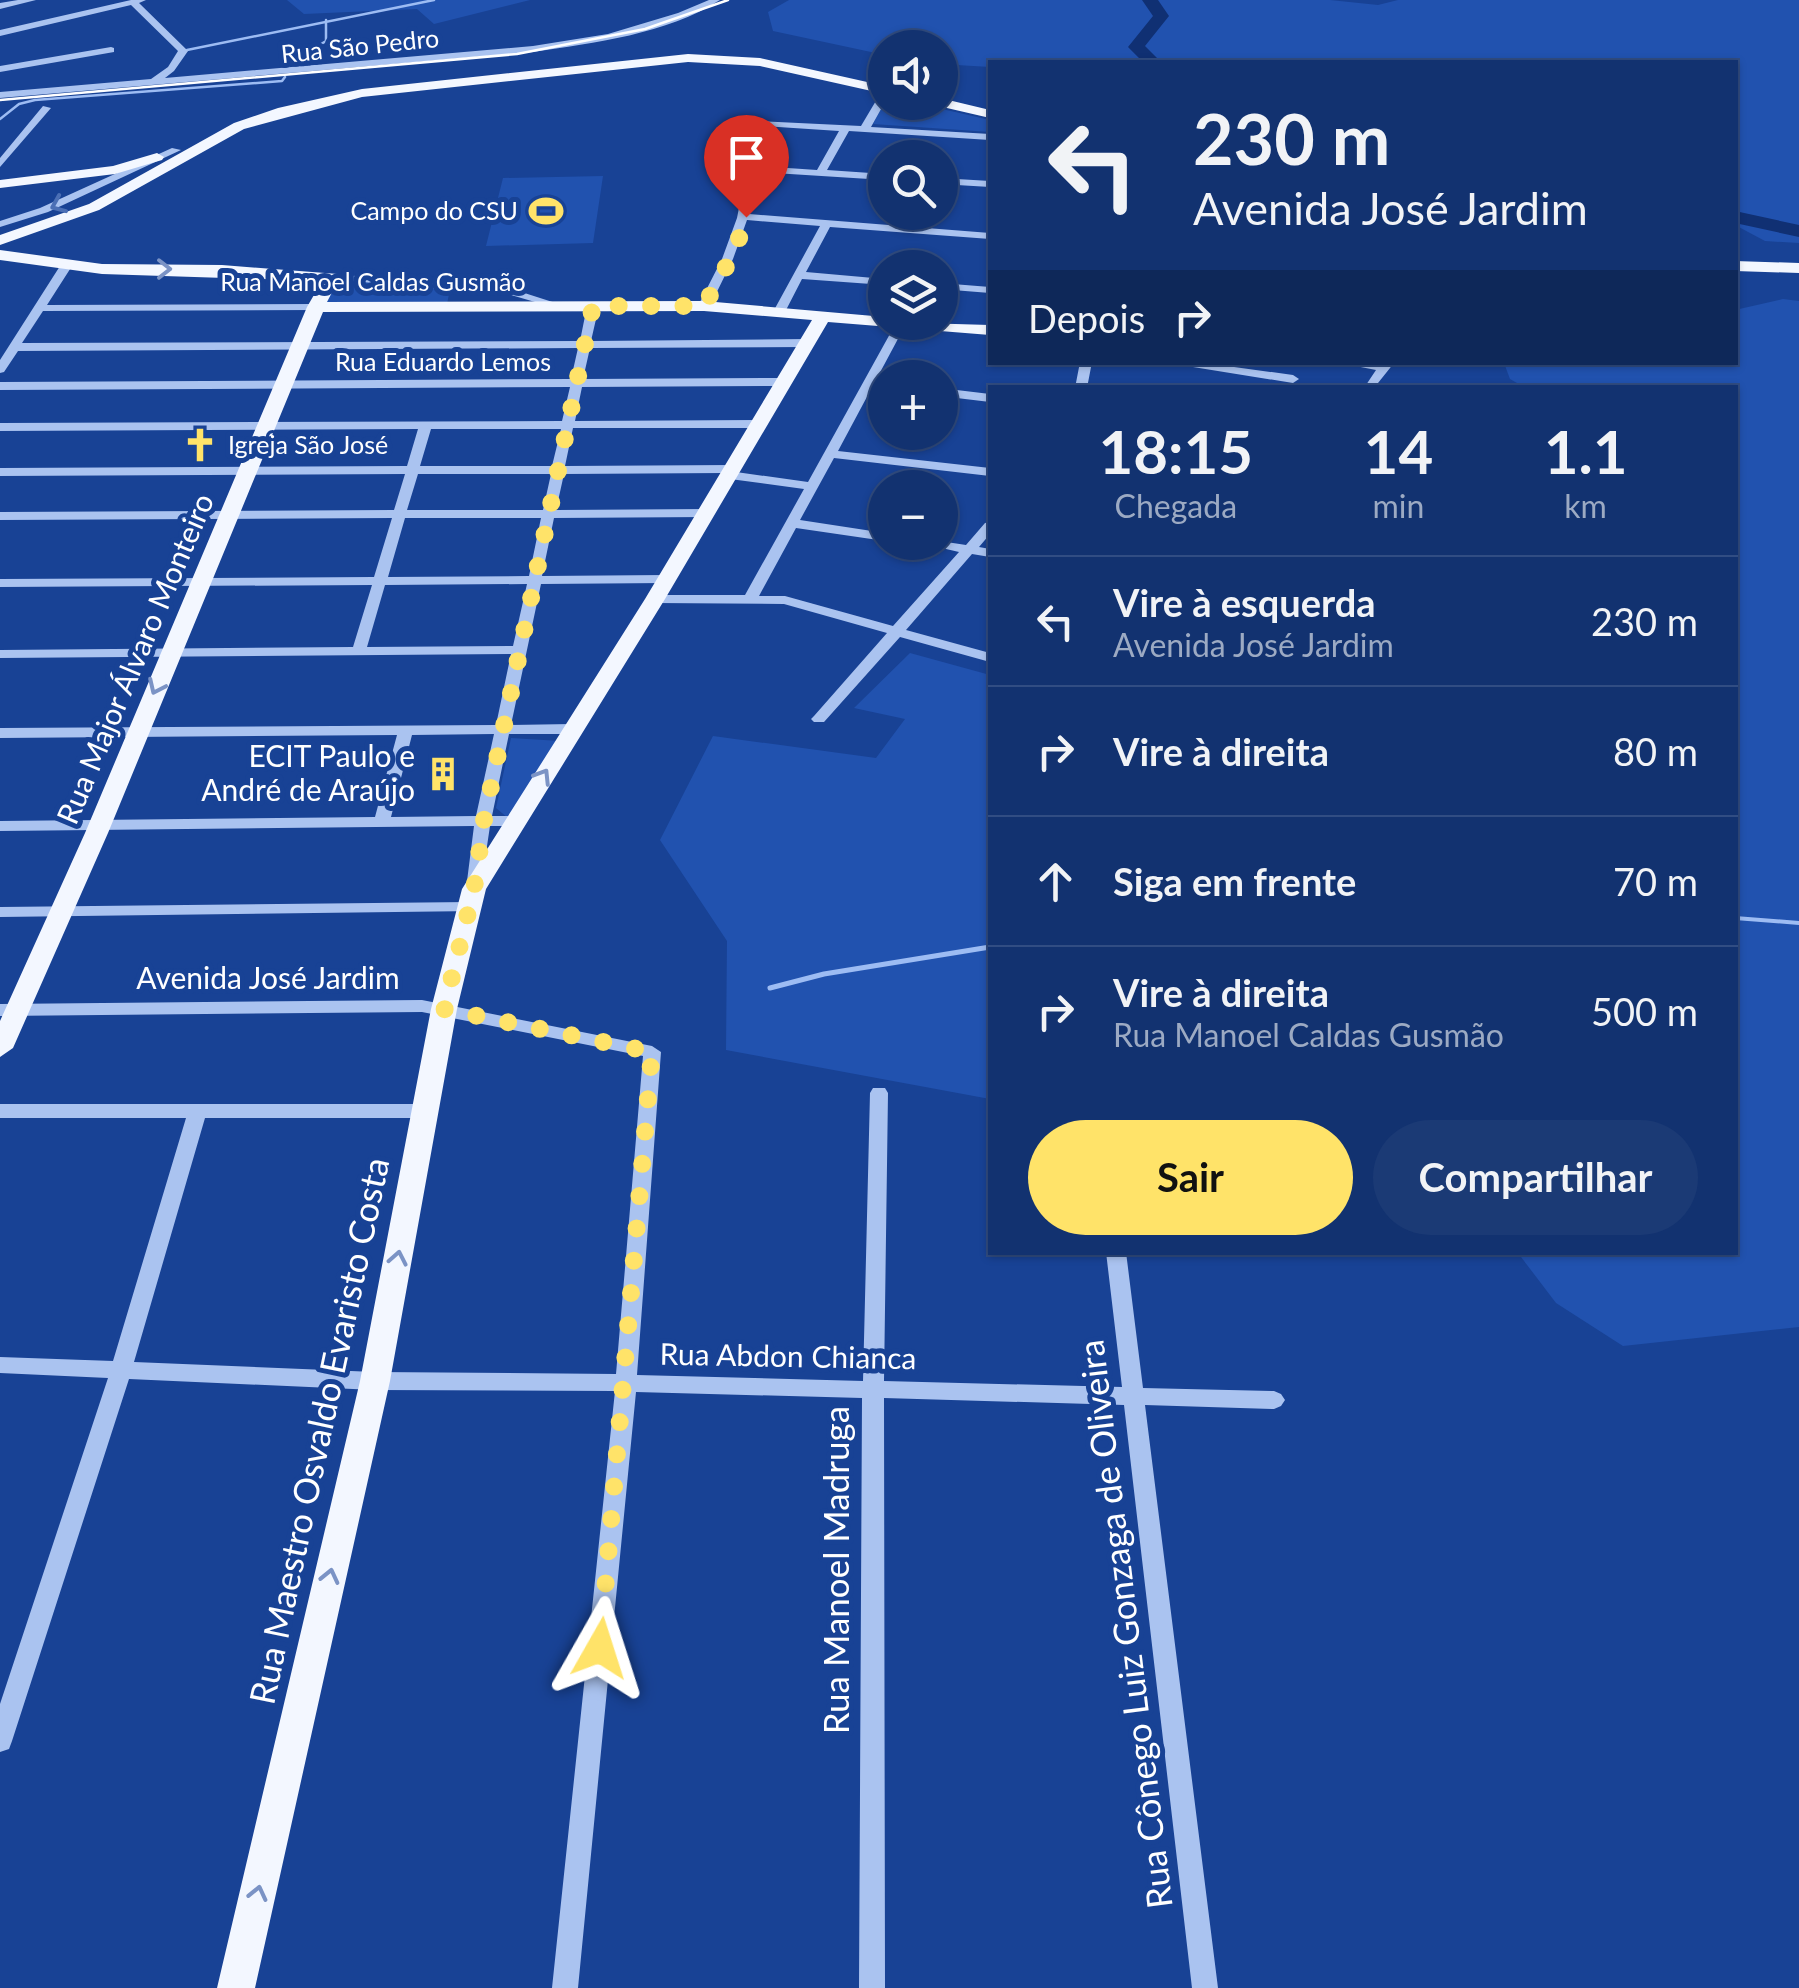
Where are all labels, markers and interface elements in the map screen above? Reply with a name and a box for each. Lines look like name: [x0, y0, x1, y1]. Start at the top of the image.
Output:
street label: Rua São Pedro: [279, 22, 440, 68]
map controls: [868, 30, 958, 560]
button: sound: [868, 30, 958, 120]
text: 230 m: [1193, 96, 1390, 180]
icon: left: [1028, 100, 1158, 230]
pin: [704, 115, 789, 218]
icon: arrive: [719, 130, 774, 185]
button: search: [868, 140, 958, 230]
text: Avenida José Jardim: [1193, 181, 1588, 235]
sports icon: Campo do CSU: [527, 192, 565, 230]
one-way arrow: [50, 193, 67, 213]
place label: Campo do CSU: [350, 195, 518, 225]
button: layers: [868, 250, 958, 340]
one-way arrow: [156, 258, 172, 280]
street label: Rua Manoel Caldas Gusmão: [220, 266, 526, 296]
icon: right: [1165, 290, 1220, 345]
text: Depois: [1028, 295, 1145, 341]
street label: Rua Eduardo Lemos: [335, 346, 551, 376]
button: +: [868, 360, 958, 450]
text: 18:15: [1098, 415, 1253, 487]
text: 14: [1364, 415, 1433, 487]
text: 1.1: [1544, 415, 1628, 487]
church icon: Igreja São José: [181, 426, 219, 464]
place label: Igreja São José: [228, 429, 388, 459]
button: −: [868, 470, 958, 560]
text: Chegada: [1115, 486, 1237, 525]
text: min: [1372, 486, 1424, 525]
text: km: [1564, 486, 1607, 525]
street label: Rua Major Álvaro Monteiro: [48, 488, 220, 829]
text: Vire à esquerda: [1113, 579, 1376, 625]
icon: left: [1028, 594, 1083, 649]
text: 230 m: [1591, 598, 1698, 644]
text: Avenida José Jardim: [1113, 625, 1394, 664]
one-way arrow: [149, 677, 169, 695]
icon: right: [1028, 724, 1083, 779]
text: Vire à direita: [1113, 728, 1329, 774]
text: 80 m: [1613, 728, 1698, 774]
place label: ECIT Paulo e André de Araújo: [201, 737, 415, 807]
building icon: ECIT Paulo e André de Araújo: [424, 755, 462, 793]
one-way arrow: [531, 769, 550, 787]
icon: ahead: [1028, 854, 1083, 909]
text: Siga em frente: [1113, 858, 1356, 904]
text: 70 m: [1613, 858, 1698, 904]
street label: Avenida José Jardim: [136, 959, 400, 995]
text: Vire à direita: [1113, 969, 1329, 1015]
icon: right: [1028, 984, 1083, 1039]
text: 500 m: [1591, 988, 1698, 1034]
text: Rua Manoel Caldas Gusmão: [1113, 1015, 1504, 1054]
button: Sair: [1028, 1120, 1353, 1235]
button: Compartilhar: [1373, 1120, 1698, 1235]
street label: Rua Maestro Osvaldo Evaristo Costa: [240, 1153, 397, 1708]
one-way arrow: [387, 1250, 408, 1266]
street label: Rua Abdon Chianca: [659, 1335, 917, 1375]
street label: Rua Cônego Luiz Gonzaga de Oliveira: [1068, 1338, 1180, 1911]
street label: Rua Manoel Madruga: [814, 1406, 856, 1734]
one-way arrow: [318, 1568, 339, 1585]
position arrow: [548, 1596, 652, 1700]
one-way arrow: [246, 1885, 267, 1902]

